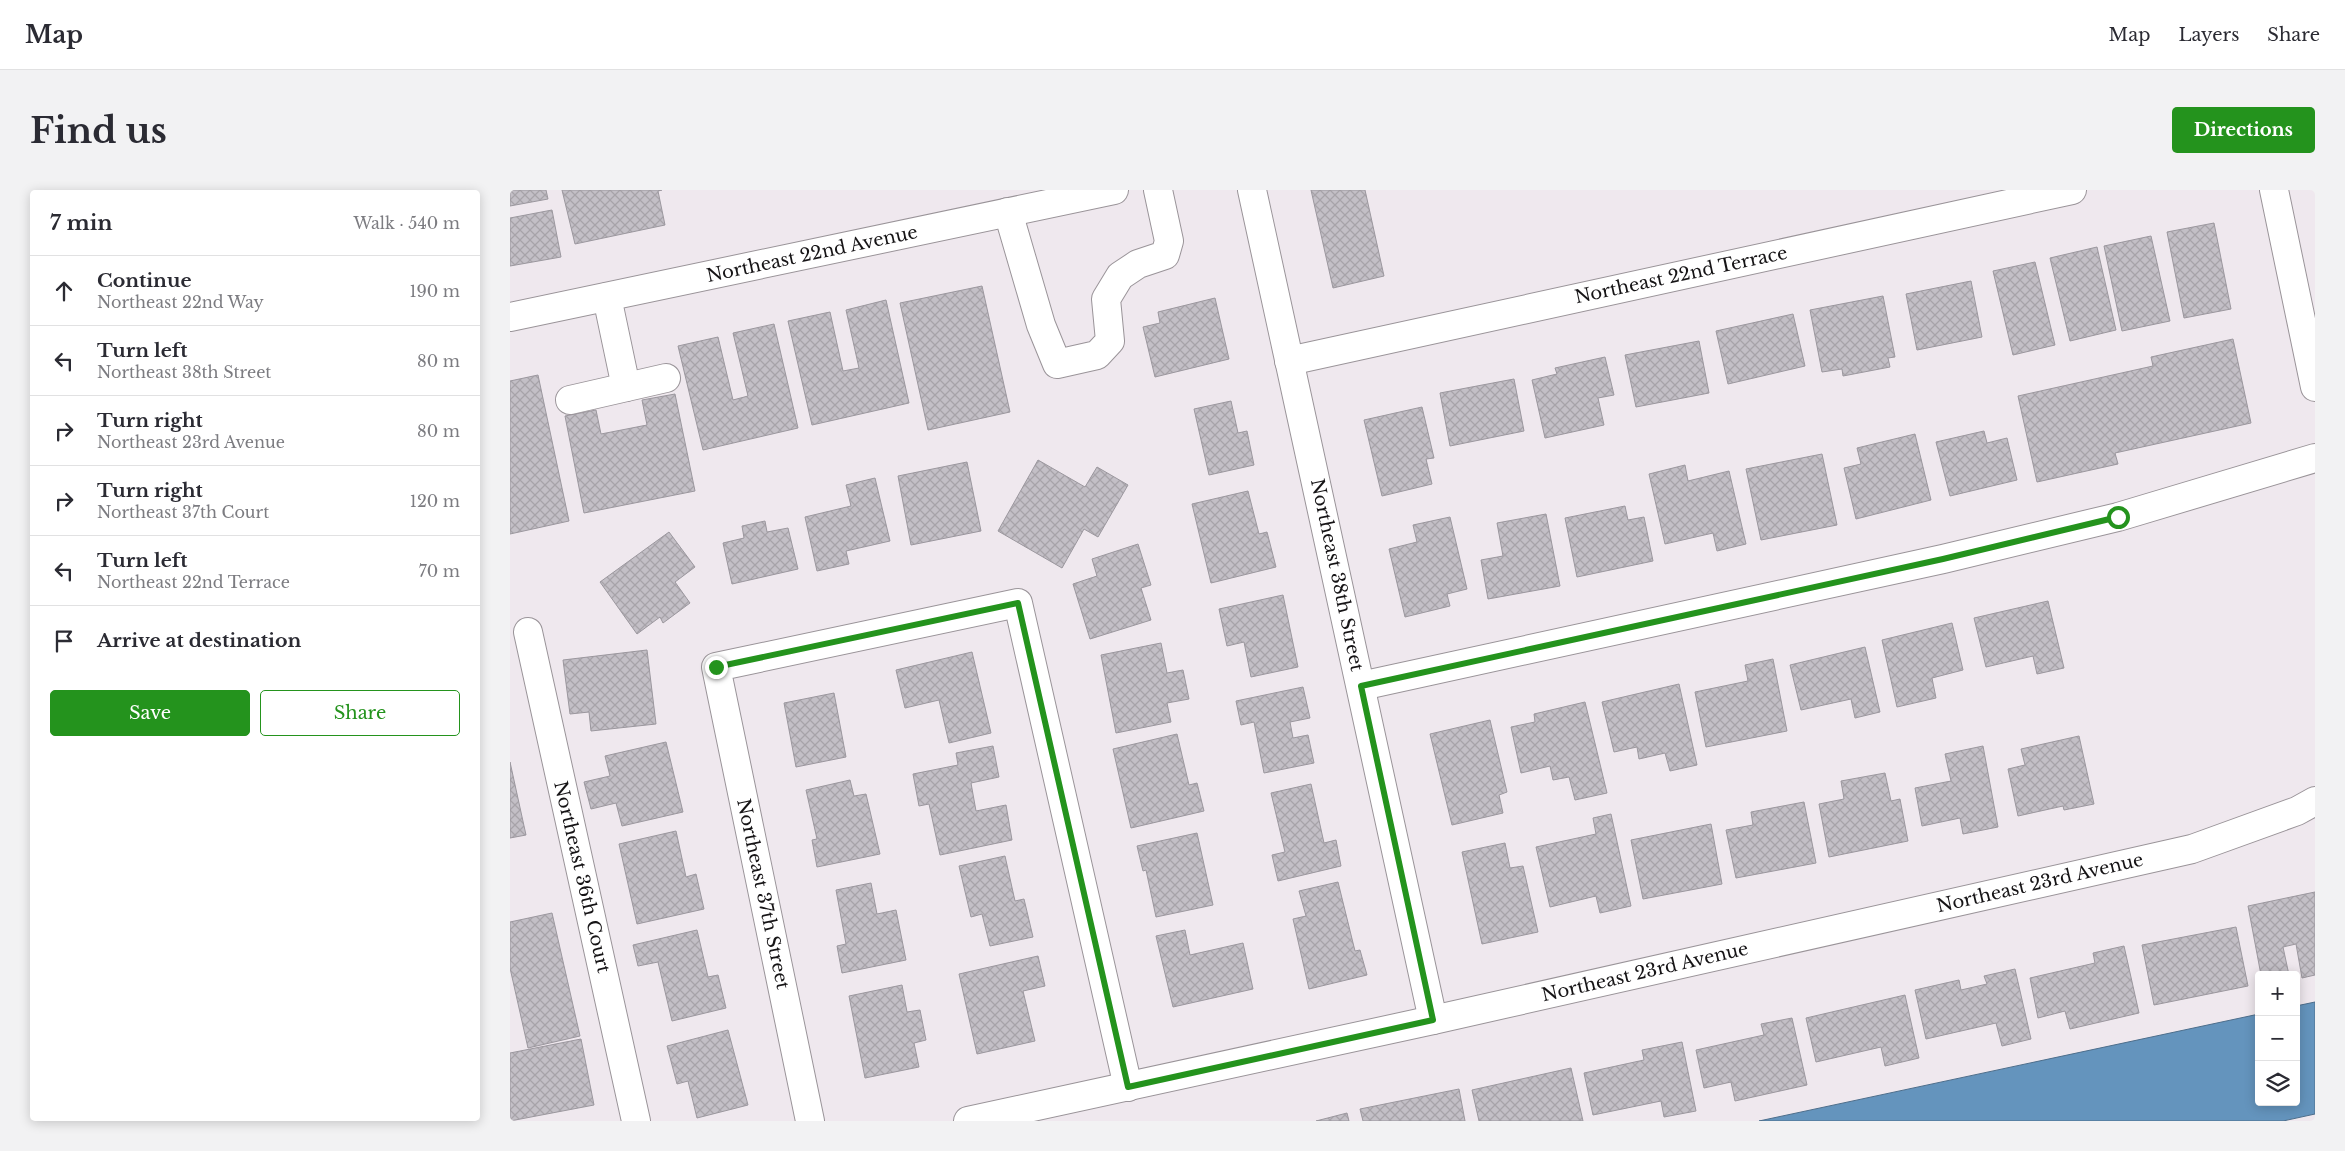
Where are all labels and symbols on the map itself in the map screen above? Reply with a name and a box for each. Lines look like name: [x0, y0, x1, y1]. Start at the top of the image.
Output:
street label: Northeast 22nd Avenue: [704, 221, 920, 287]
street label: Northeast 22nd Terrace: [1573, 242, 1789, 308]
street label: Northeast 38th Street: [1306, 477, 1368, 673]
route start: [2107, 506, 2130, 529]
route end: [705, 656, 728, 679]
street label: Northeast 36th Court: [549, 779, 615, 975]
street label: Northeast 37th Street: [732, 797, 794, 991]
street label: Northeast 23rd Avenue: [1935, 849, 2145, 917]
street label: Northeast 23rd Avenue: [1540, 938, 1750, 1006]

